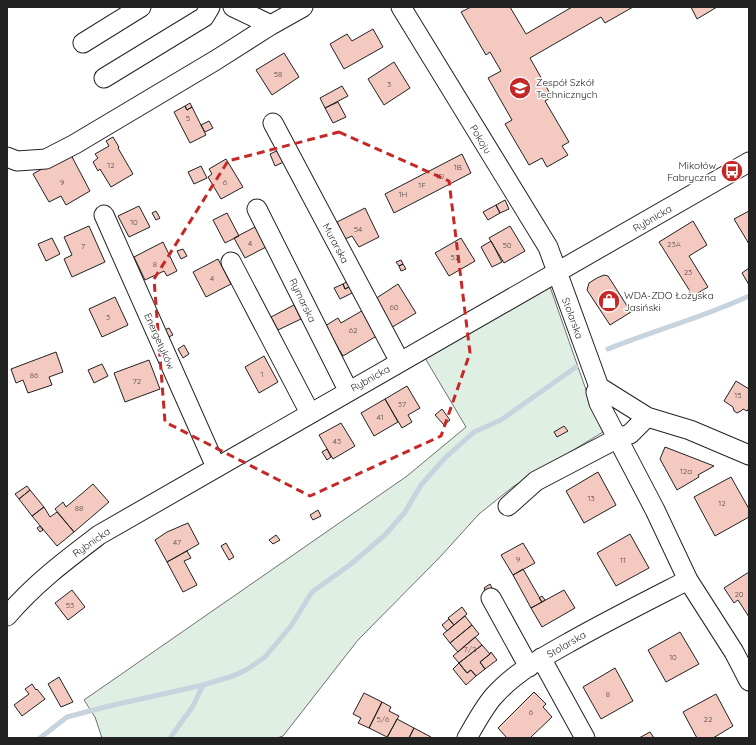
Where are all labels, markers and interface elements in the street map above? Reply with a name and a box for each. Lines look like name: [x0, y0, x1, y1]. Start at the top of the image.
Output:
house number: 58: [274, 69, 282, 79]
school or university icon: Zespół Szkół Technicznych: [507, 75, 533, 101]
place label: Zespół Szkół Technicznych: [536, 76, 597, 101]
house number: 3: [387, 79, 391, 89]
house number: 5: [186, 113, 190, 123]
street label: Pokoju: [467, 122, 494, 156]
bus stop icon: Mikołów Fabryczna: [719, 158, 745, 184]
place label: Mikołów Fabryczna: [667, 159, 716, 184]
house number: 12: [107, 160, 115, 170]
house number: 1B: [454, 162, 462, 172]
house number: 1D: [436, 171, 445, 181]
house number: 9: [60, 177, 65, 187]
house number: 6: [223, 177, 228, 187]
house number: 1F: [418, 180, 426, 190]
house number: 1H: [399, 189, 408, 199]
street label: Rybnicka: [630, 202, 674, 235]
house number: 10: [130, 217, 138, 227]
street label: Murarska: [320, 221, 352, 266]
house number: 54: [354, 224, 362, 234]
house number: 4: [248, 238, 252, 248]
house number: 23A: [667, 239, 681, 249]
house number: 50: [502, 240, 512, 250]
house number: 7: [81, 241, 85, 251]
house number: 52: [451, 252, 460, 262]
house number: 8: [153, 259, 157, 269]
house number: 23: [684, 267, 692, 277]
house number: 4: [210, 273, 214, 283]
street label: Rymarska: [286, 276, 319, 324]
shop icon: WDA-ZDO Łożyska Jasiński: [596, 288, 622, 314]
place label: WDA-ZDO Łożyska Jasiński: [624, 289, 713, 314]
street label: Stolarska: [559, 296, 586, 341]
house number: 60: [389, 302, 399, 312]
street label: Energetyków: [141, 311, 178, 372]
house number: 3: [106, 312, 110, 322]
house number: 62: [349, 325, 358, 335]
street label: Rybnicka: [348, 362, 392, 395]
house number: 1: [261, 369, 264, 379]
house number: 86: [30, 370, 39, 380]
house number: 72: [133, 376, 142, 386]
house number: 15: [734, 390, 742, 400]
house number: 37: [398, 399, 406, 409]
house number: 41: [376, 412, 384, 422]
house number: 43: [333, 436, 341, 446]
house number: 12a: [680, 466, 692, 476]
house number: 13: [587, 493, 595, 503]
house number: 12: [718, 498, 726, 508]
house number: 88: [75, 503, 83, 513]
street label: Rybnicka: [70, 525, 113, 560]
house number: 47: [173, 537, 181, 547]
house number: 9: [516, 554, 521, 564]
house number: 11: [620, 555, 626, 565]
house number: 20: [734, 589, 744, 599]
house number: 53: [66, 600, 74, 610]
street label: Stolarska: [544, 628, 588, 661]
house number: 7/2: [464, 644, 477, 654]
house number: 10: [669, 652, 677, 662]
house number: 8: [606, 689, 610, 699]
house number: 6: [529, 707, 534, 717]
house number: 5/6: [377, 714, 390, 724]
house number: 22: [704, 714, 713, 724]

